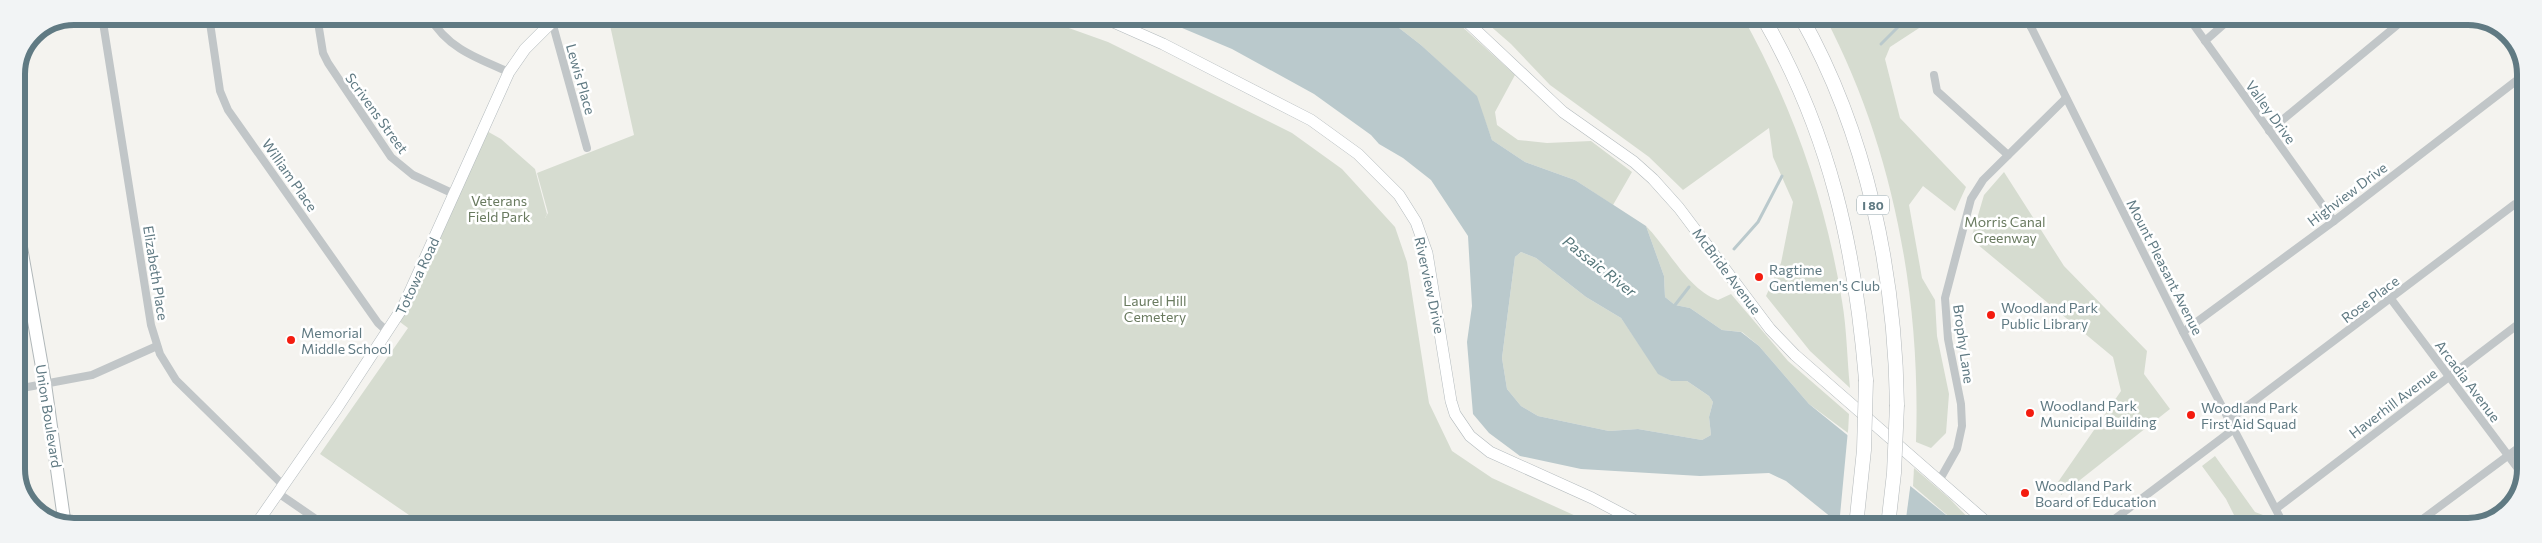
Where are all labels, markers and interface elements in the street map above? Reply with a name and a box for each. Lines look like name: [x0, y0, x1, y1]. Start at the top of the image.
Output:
street label: Lewis Place: [563, 42, 599, 116]
street label: Scrivens Street: [342, 69, 412, 157]
street label: Valley Drive: [2242, 77, 2300, 147]
street label: William Place: [259, 135, 321, 215]
street label: Highview Drive: [2304, 159, 2390, 229]
park label: Veterans Field Park: [468, 192, 531, 225]
road number: I 80: [1857, 196, 1889, 214]
street label: Mount Pleasant Avenue: [2123, 196, 2207, 338]
park label: Morris Canal Greenway: [1964, 213, 2046, 246]
street label: Elizabeth Place: [140, 224, 172, 322]
street label: McBride Avenue: [1689, 225, 1765, 317]
water label: Passaic River: [1560, 232, 1641, 301]
street label: Totowa Road: [392, 234, 442, 318]
street label: Riverview Drive: [1411, 235, 1449, 335]
place label: Ragtime Gentlemen's Club: [1769, 261, 1880, 294]
marker: Ragtime Gentlemen's Club: [1753, 271, 1765, 283]
street label: Rose Place: [2338, 272, 2402, 326]
park label: Laurel Hill Cemetery: [1123, 292, 1187, 325]
place label: Woodland Park Public Library: [2001, 299, 2098, 332]
street label: Brophy Lane: [1950, 303, 1978, 385]
marker: Woodland Park Public Library: [1985, 309, 1997, 321]
place label: Memorial Middle School: [301, 324, 391, 357]
marker: Memorial Middle School: [285, 334, 297, 346]
street label: Arcadia Avenue: [2432, 337, 2504, 425]
street label: Union Boulevard: [32, 363, 66, 469]
street label: Haverhill Avenue: [2346, 364, 2440, 442]
place label: Woodland Park Municipal Building: [2040, 397, 2157, 430]
place label: Woodland Park First Aid Squad: [2201, 399, 2298, 432]
marker: Woodland Park Municipal Building: [2024, 407, 2036, 419]
marker: Woodland Park First Aid Squad: [2185, 409, 2197, 421]
place label: Woodland Park Board of Education: [2035, 477, 2157, 510]
marker: Woodland Park Board of Education: [2019, 487, 2031, 499]

